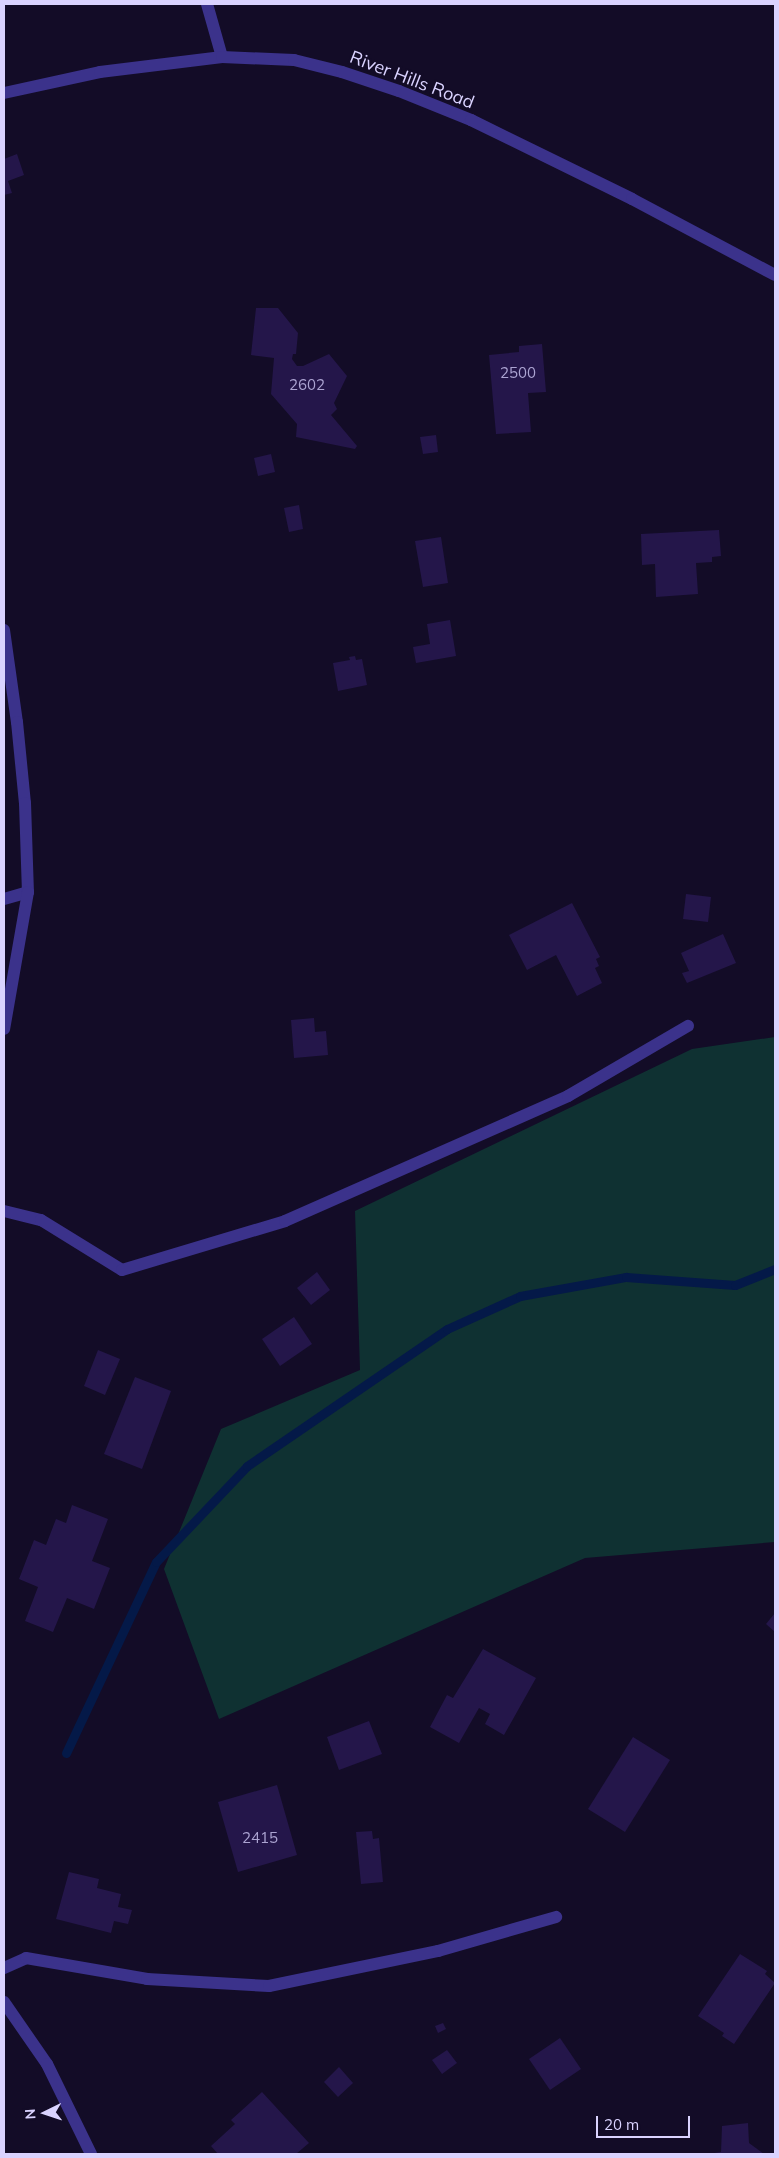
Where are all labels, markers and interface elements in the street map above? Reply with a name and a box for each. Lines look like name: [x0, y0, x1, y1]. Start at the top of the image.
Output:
street label: River Hills Road: [347, 46, 477, 114]
house number: 2500: [500, 364, 536, 382]
house number: 2602: [289, 376, 325, 394]
house number: 2415: [242, 1829, 278, 1847]
north arrow: [20, 2088, 70, 2138]
scale bar: [599, 2106, 693, 2138]
text: N: [21, 2108, 39, 2120]
text: 20 m: [604, 2115, 639, 2134]

